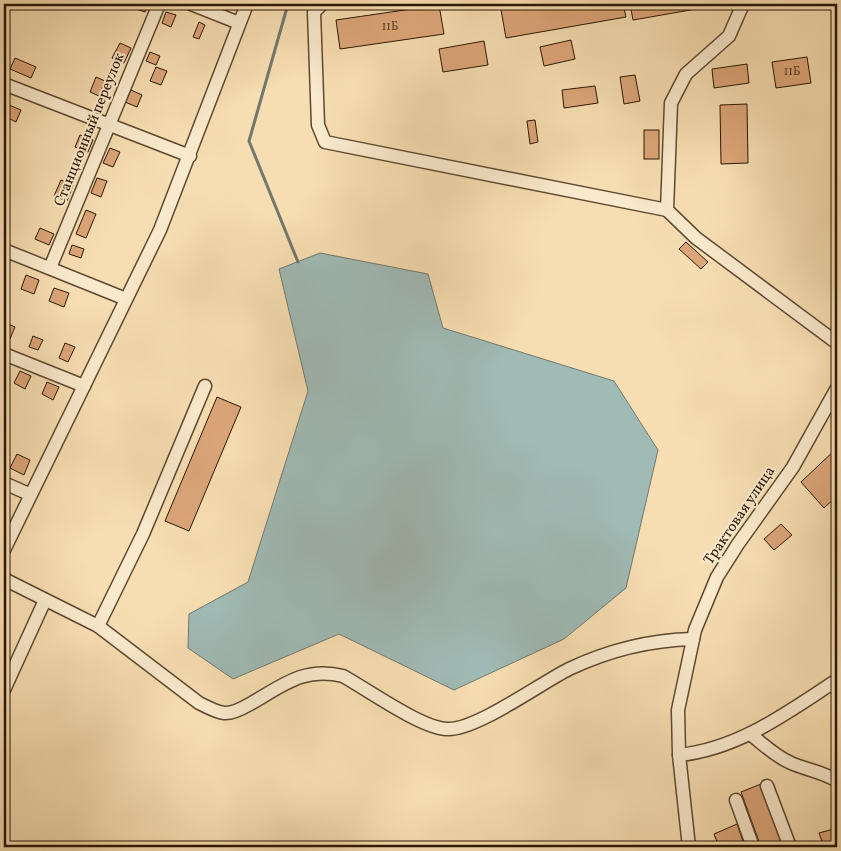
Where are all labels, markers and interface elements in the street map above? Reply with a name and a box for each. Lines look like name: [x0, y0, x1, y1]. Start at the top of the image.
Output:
house number: 11Б: [382, 19, 398, 35]
street label: Станционный переулок: [50, 50, 130, 210]
house number: 11Б: [784, 64, 800, 80]
street label: Трактовая улица: [699, 462, 781, 570]

